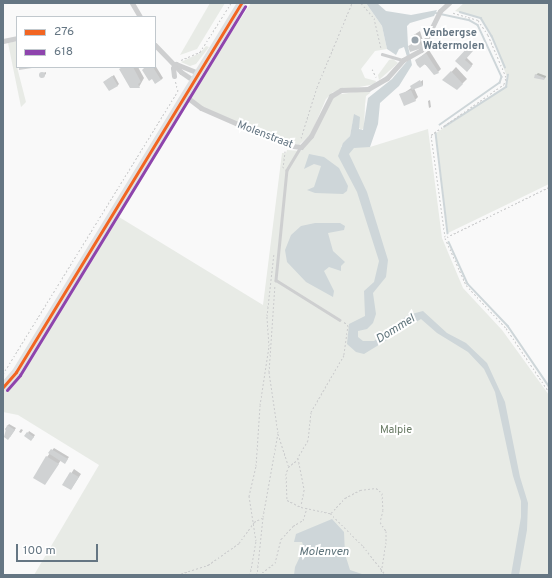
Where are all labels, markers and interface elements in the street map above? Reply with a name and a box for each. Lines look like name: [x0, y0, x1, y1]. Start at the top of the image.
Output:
legend: [16, 16, 156, 68]
text: 276: [54, 24, 74, 40]
place label: Venbergse Watermolen: [423, 27, 484, 53]
marker: Venbergse Watermolen: [410, 35, 420, 45]
text: 618: [54, 44, 73, 60]
street label: Molenstraat: [235, 118, 295, 152]
water label: Dommel: [374, 312, 418, 348]
park label: Malpie: [380, 423, 412, 437]
scale bar: [18, 536, 100, 562]
text: 100 m: [23, 543, 56, 559]
water label: Molenven: [299, 546, 349, 560]

